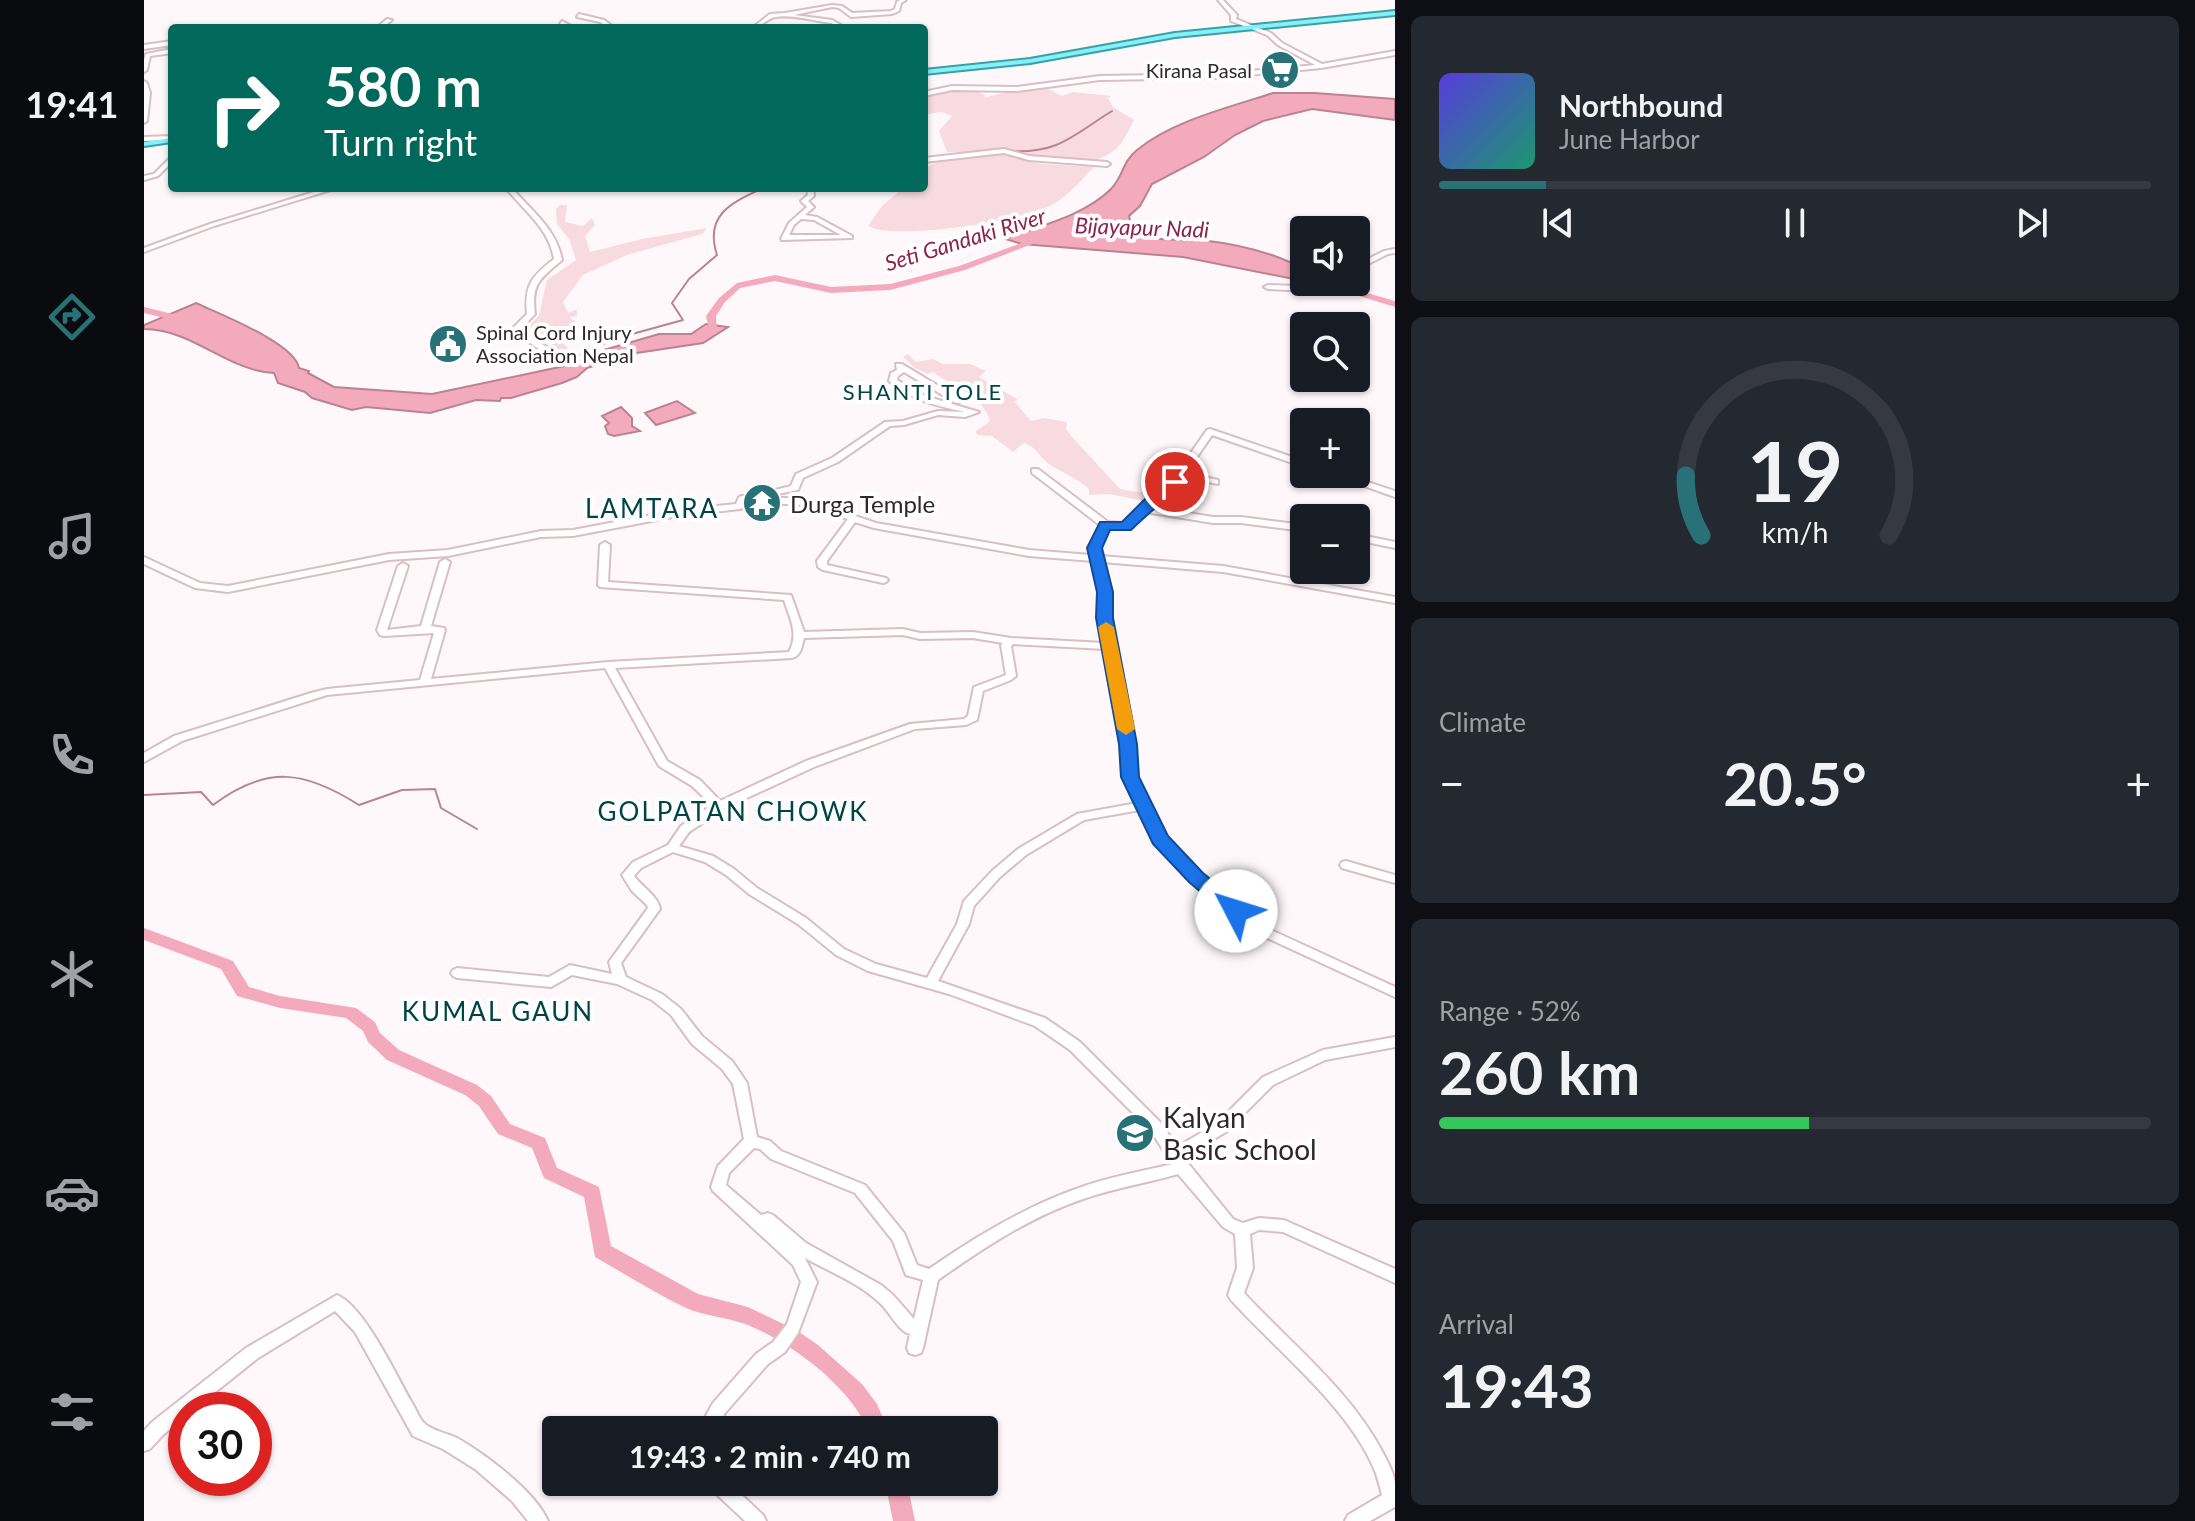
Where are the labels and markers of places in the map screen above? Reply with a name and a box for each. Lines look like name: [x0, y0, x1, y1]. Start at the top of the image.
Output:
supermarket icon: Kirana Pasal: [1259, 49, 1301, 91]
place label: Kirana Pasal: [1146, 58, 1252, 82]
place label: Spinal Cord Injury Association Nepal: [476, 320, 634, 367]
public building icon: Spinal Cord Injury Association Nepal: [427, 323, 469, 365]
pin: [1141, 448, 1209, 516]
temple icon: Durga Temple: [741, 482, 783, 524]
place label: Durga Temple: [790, 489, 935, 518]
place label: Kalyan Basic School: [1163, 1100, 1317, 1166]
school or university icon: Kalyan Basic School: [1114, 1112, 1156, 1154]

